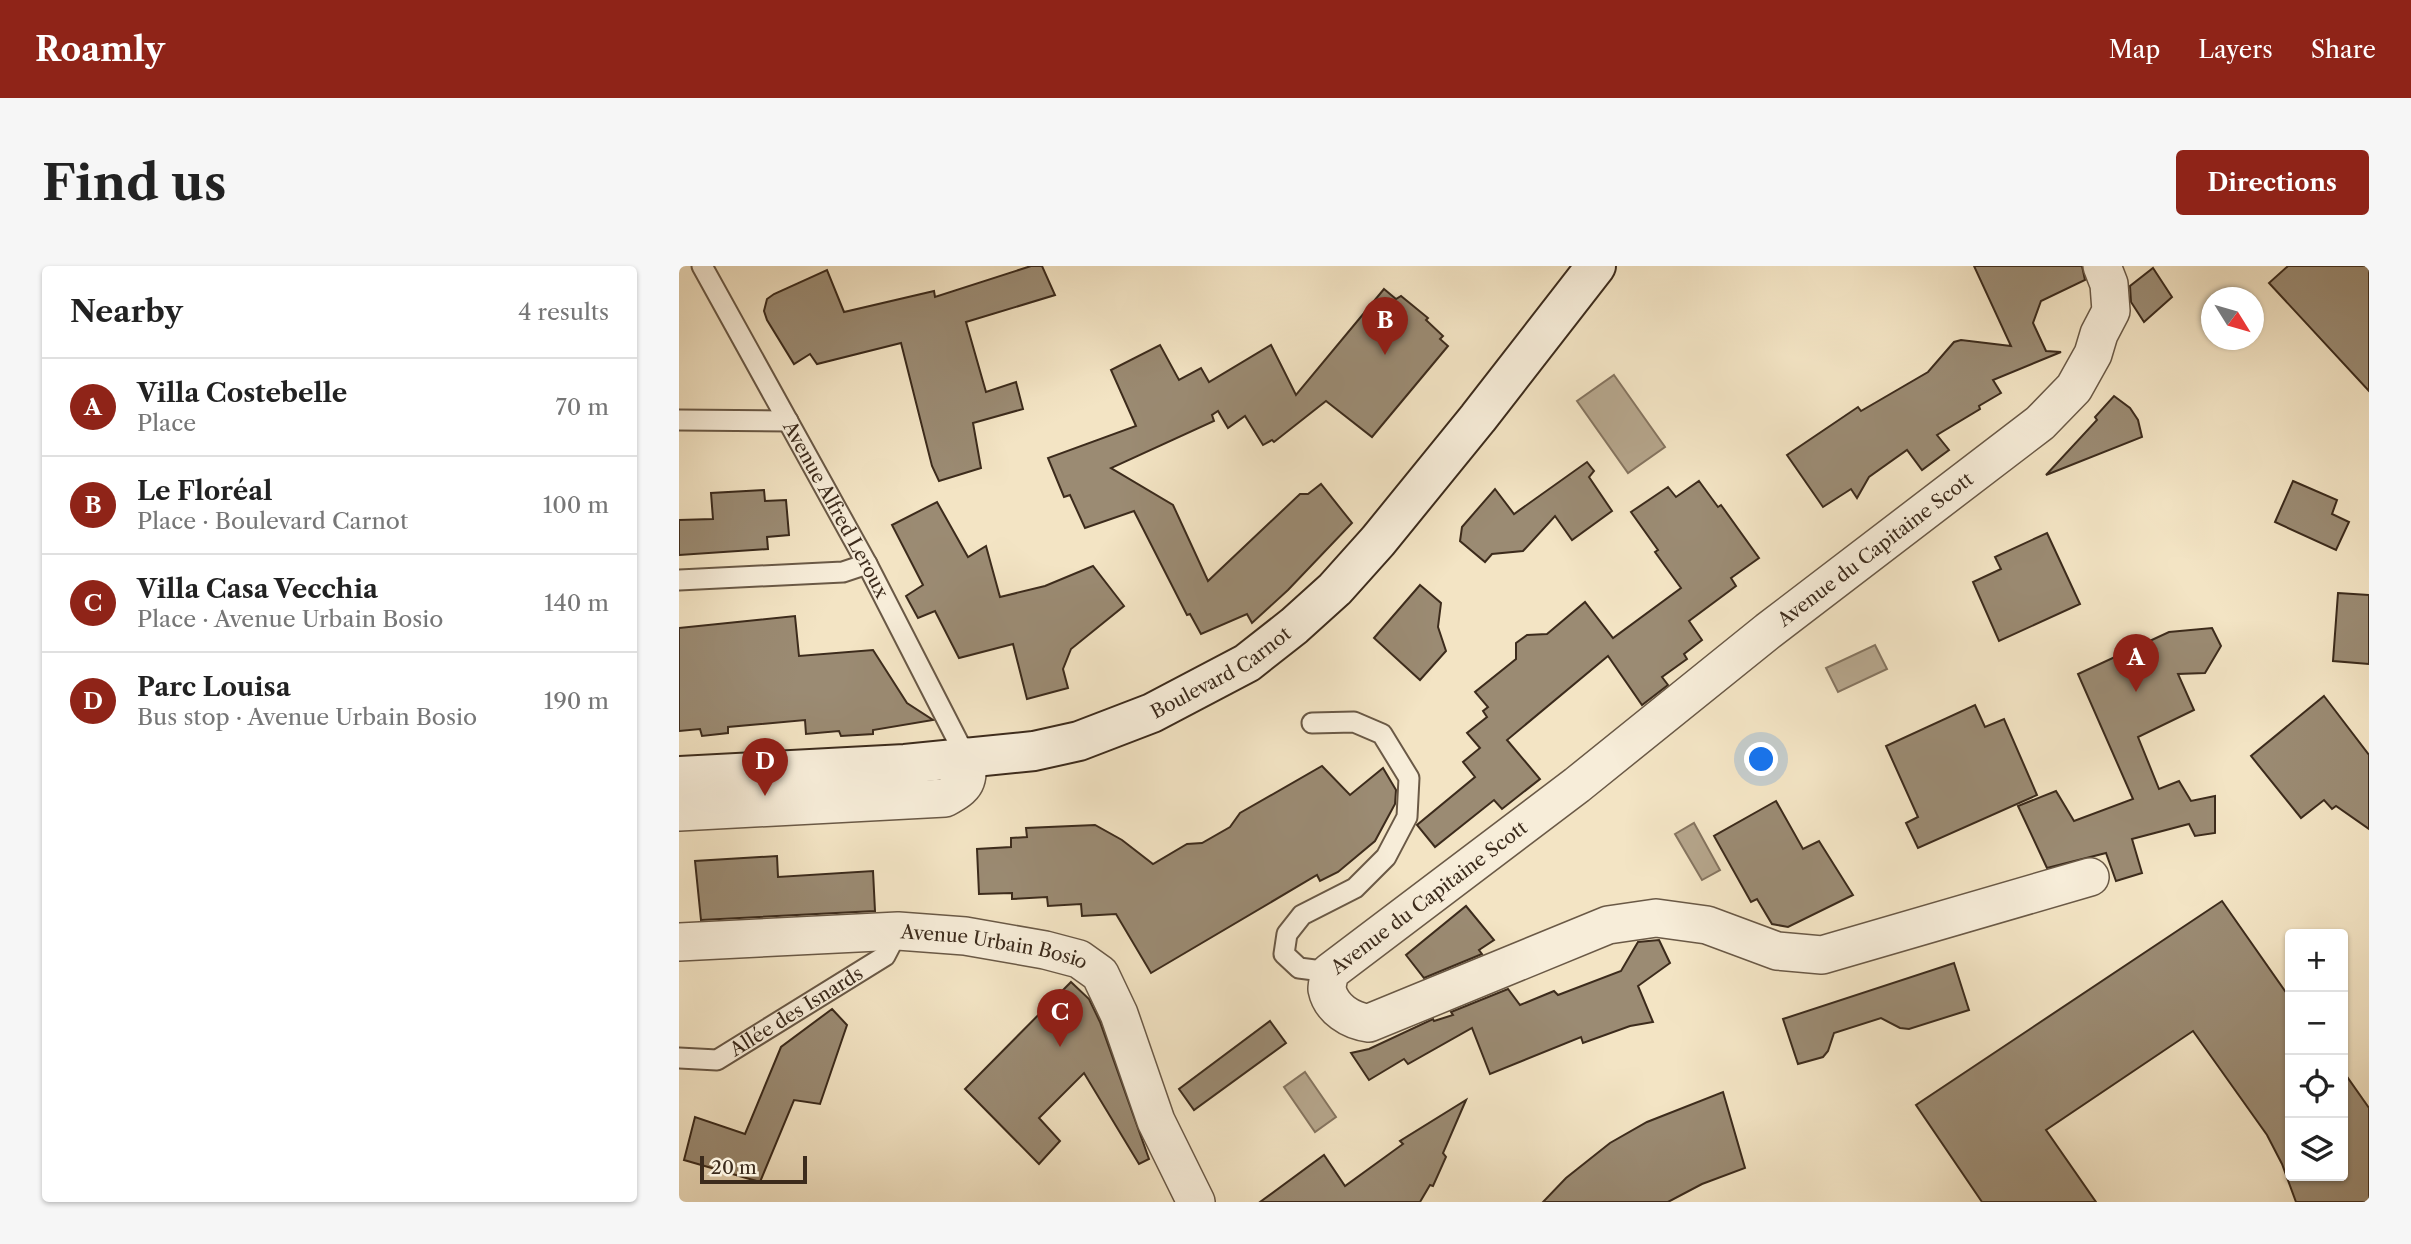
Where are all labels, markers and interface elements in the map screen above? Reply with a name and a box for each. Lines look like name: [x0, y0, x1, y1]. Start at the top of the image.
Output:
text: Roamly: [35, 29, 165, 70]
text: Map: [2109, 35, 2160, 64]
text: Layers: [2198, 35, 2273, 64]
text: Share: [2311, 35, 2376, 64]
button: Directions: [2176, 150, 2369, 215]
text: Find us: [42, 152, 226, 213]
north arrow: [2201, 287, 2264, 350]
text: Nearby: [70, 293, 183, 330]
pin: B: [1362, 297, 1408, 355]
text: 4 results: [518, 298, 609, 326]
text: Villa Costebelle: [137, 377, 347, 409]
text: A: [84, 393, 102, 421]
text: 70 m: [556, 393, 609, 421]
text: Place: [137, 409, 196, 437]
street label: Avenue Alfred Leroux: [778, 416, 894, 603]
street label: Avenue du Capitaine Scott: [1772, 467, 1977, 632]
text: Le Floréal: [137, 475, 273, 507]
text: B: [84, 491, 102, 519]
text: 100 m: [543, 491, 609, 519]
text: Place · Boulevard Carnot: [137, 507, 408, 535]
text: Villa Casa Vecchia: [137, 573, 378, 605]
text: C: [84, 589, 102, 617]
text: 140 m: [544, 589, 609, 617]
text: Place · Avenue Urbain Bosio: [137, 605, 443, 633]
street label: Boulevard Carnot: [1147, 621, 1295, 723]
pin: A: [2113, 634, 2159, 692]
text: Parc Louisa: [137, 671, 291, 703]
text: D: [83, 687, 103, 715]
text: 190 m: [544, 687, 609, 715]
text: Bus stop · Avenue Urbain Bosio: [137, 703, 477, 731]
pin: D: [742, 738, 788, 796]
your location: [1744, 742, 1778, 776]
street label: Avenue du Capitaine Scott: [1325, 816, 1532, 979]
street label: Avenue Urbain Bosio: [899, 920, 1093, 974]
map controls: [2285, 929, 2348, 1181]
button: +: [2285, 929, 2348, 992]
street label: Allée des Isnards: [724, 961, 867, 1061]
pin: C: [1037, 989, 1083, 1047]
button: −: [2285, 992, 2348, 1055]
button: locate: [2285, 1055, 2348, 1118]
button: layers: [2285, 1118, 2348, 1181]
scale bar: [700, 1153, 807, 1185]
text: 20 m: [711, 1156, 757, 1179]

